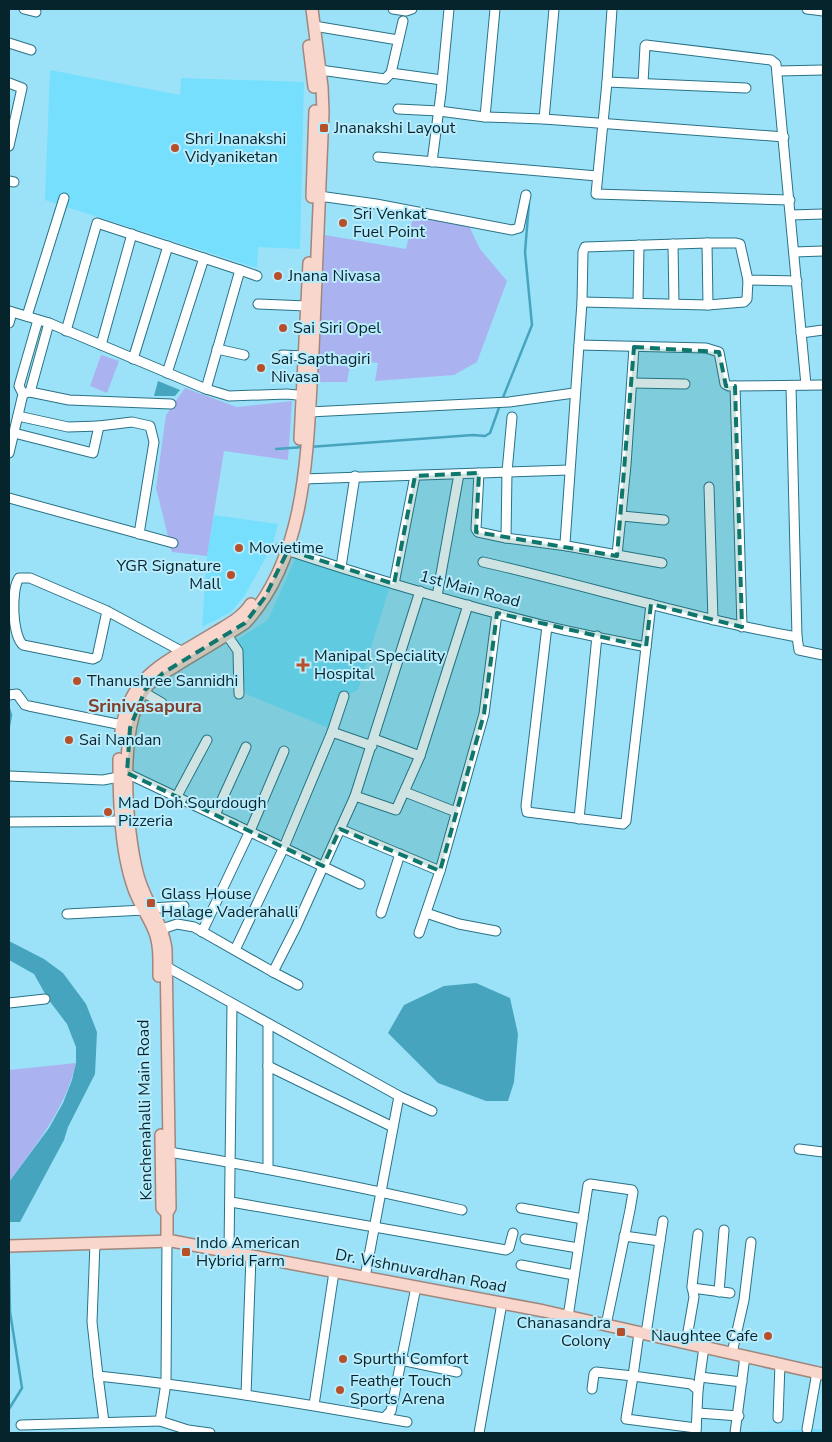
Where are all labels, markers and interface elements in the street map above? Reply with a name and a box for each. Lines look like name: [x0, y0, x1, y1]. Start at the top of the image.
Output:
place label: Jnanakshi Layout: [333, 117, 456, 139]
marker: Jnanakshi Layout: [318, 122, 330, 134]
place label: Shri Jnanakshi Vidyaniketan: [184, 128, 286, 168]
marker: Shri Jnanakshi Vidyaniketan: [169, 142, 181, 154]
place label: Sri Venkat Fuel Point: [353, 203, 426, 243]
marker: Sri Venkat Fuel Point: [337, 217, 349, 229]
place label: Jnana Nivasa: [287, 265, 381, 287]
marker: Jnana Nivasa: [272, 270, 284, 282]
place label: Sai Siri Opel: [293, 317, 381, 339]
marker: Sai Siri Opel: [277, 322, 289, 334]
place label: Sai Sapthagiri Nivasa: [271, 348, 370, 388]
marker: Sai Sapthagiri Nivasa: [255, 362, 267, 374]
place label: Movietime: [249, 537, 323, 559]
marker: Movietime: [233, 542, 245, 554]
place label: YGR Signature Mall: [116, 555, 221, 595]
street label: 1st Main Road: [417, 565, 523, 613]
marker: YGR Signature Mall: [225, 569, 237, 581]
place label: Manipal Speciality Hospital: [314, 645, 446, 685]
marker: Manipal Speciality Hospital: [296, 658, 310, 672]
place label: Thanushree Sannidhi: [87, 670, 238, 692]
marker: Thanushree Sannidhi: [71, 675, 83, 687]
district label: Srinivasapura: [88, 694, 202, 718]
place label: Sai Nandan: [79, 729, 161, 751]
marker: Sai Nandan: [63, 734, 75, 746]
place label: Mad Doh Sourdough Pizzeria: [118, 792, 267, 832]
marker: Mad Doh Sourdough Pizzeria: [102, 806, 114, 818]
place label: Glass House Halage Vaderahalli: [161, 883, 298, 923]
marker: Glass House Halage Vaderahalli: [145, 897, 157, 909]
street label: Kenchenahalli Main Road: [132, 1019, 158, 1201]
place label: Indo American Hybrid Farm: [196, 1232, 300, 1272]
street label: Dr. Vishnuvardhan Road: [333, 1244, 509, 1298]
marker: Indo American Hybrid Farm: [180, 1246, 192, 1258]
place label: Chanasandra Colony: [516, 1312, 612, 1352]
place label: Naughtee Cafe: [651, 1325, 758, 1347]
marker: Chanasandra Colony: [615, 1326, 627, 1338]
marker: Naughtee Cafe: [762, 1330, 774, 1342]
place label: Spurthi Comfort: [353, 1348, 469, 1370]
marker: Spurthi Comfort: [337, 1353, 349, 1365]
place label: Feather Touch Sports Arena: [350, 1370, 451, 1410]
marker: Feather Touch Sports Arena: [334, 1384, 346, 1396]

